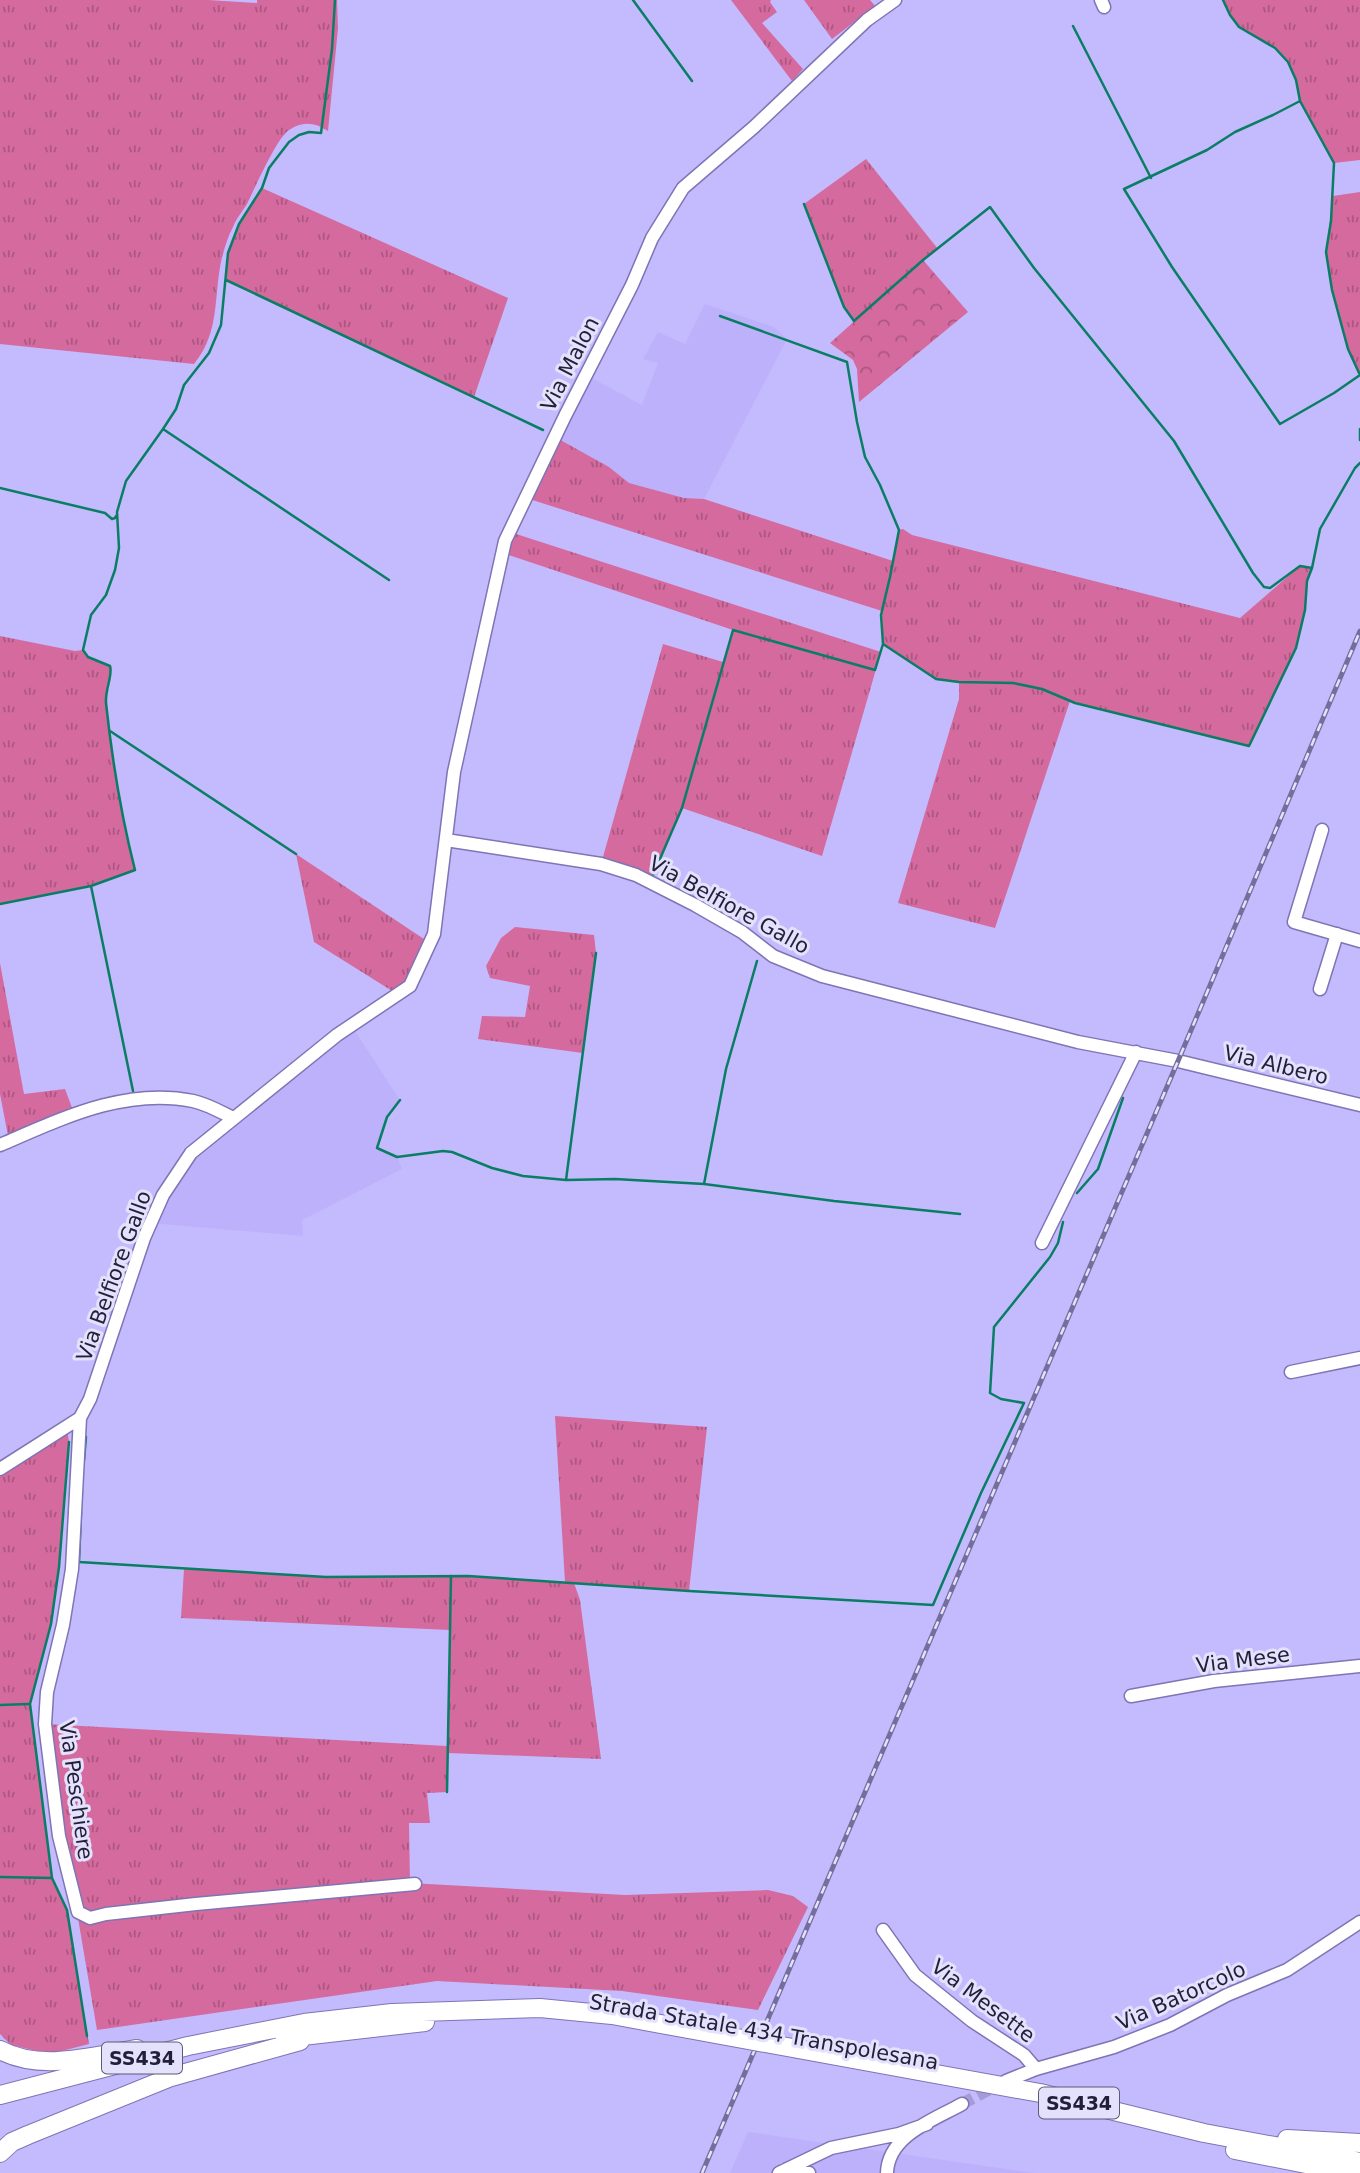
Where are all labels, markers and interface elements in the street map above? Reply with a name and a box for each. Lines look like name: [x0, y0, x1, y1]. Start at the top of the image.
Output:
street label: Via Malon: [536, 313, 604, 415]
street label: Via Belfiore Gallo: [644, 851, 814, 959]
street label: Via Albero: [1221, 1040, 1331, 1090]
street label: Via Belfiore Gallo: [72, 1187, 156, 1365]
street label: Via Mese: [1195, 1642, 1291, 1678]
street label: Via Peschiere: [54, 1719, 98, 1861]
street label: Via Mesette: [926, 1954, 1040, 2048]
street label: Via Batorcolo: [1113, 1957, 1249, 2035]
street label: Strada Statale 434 Transpolesana: [588, 1989, 940, 2075]
road number: SS434: [102, 2042, 182, 2074]
road number: SS434: [1039, 2088, 1119, 2118]

